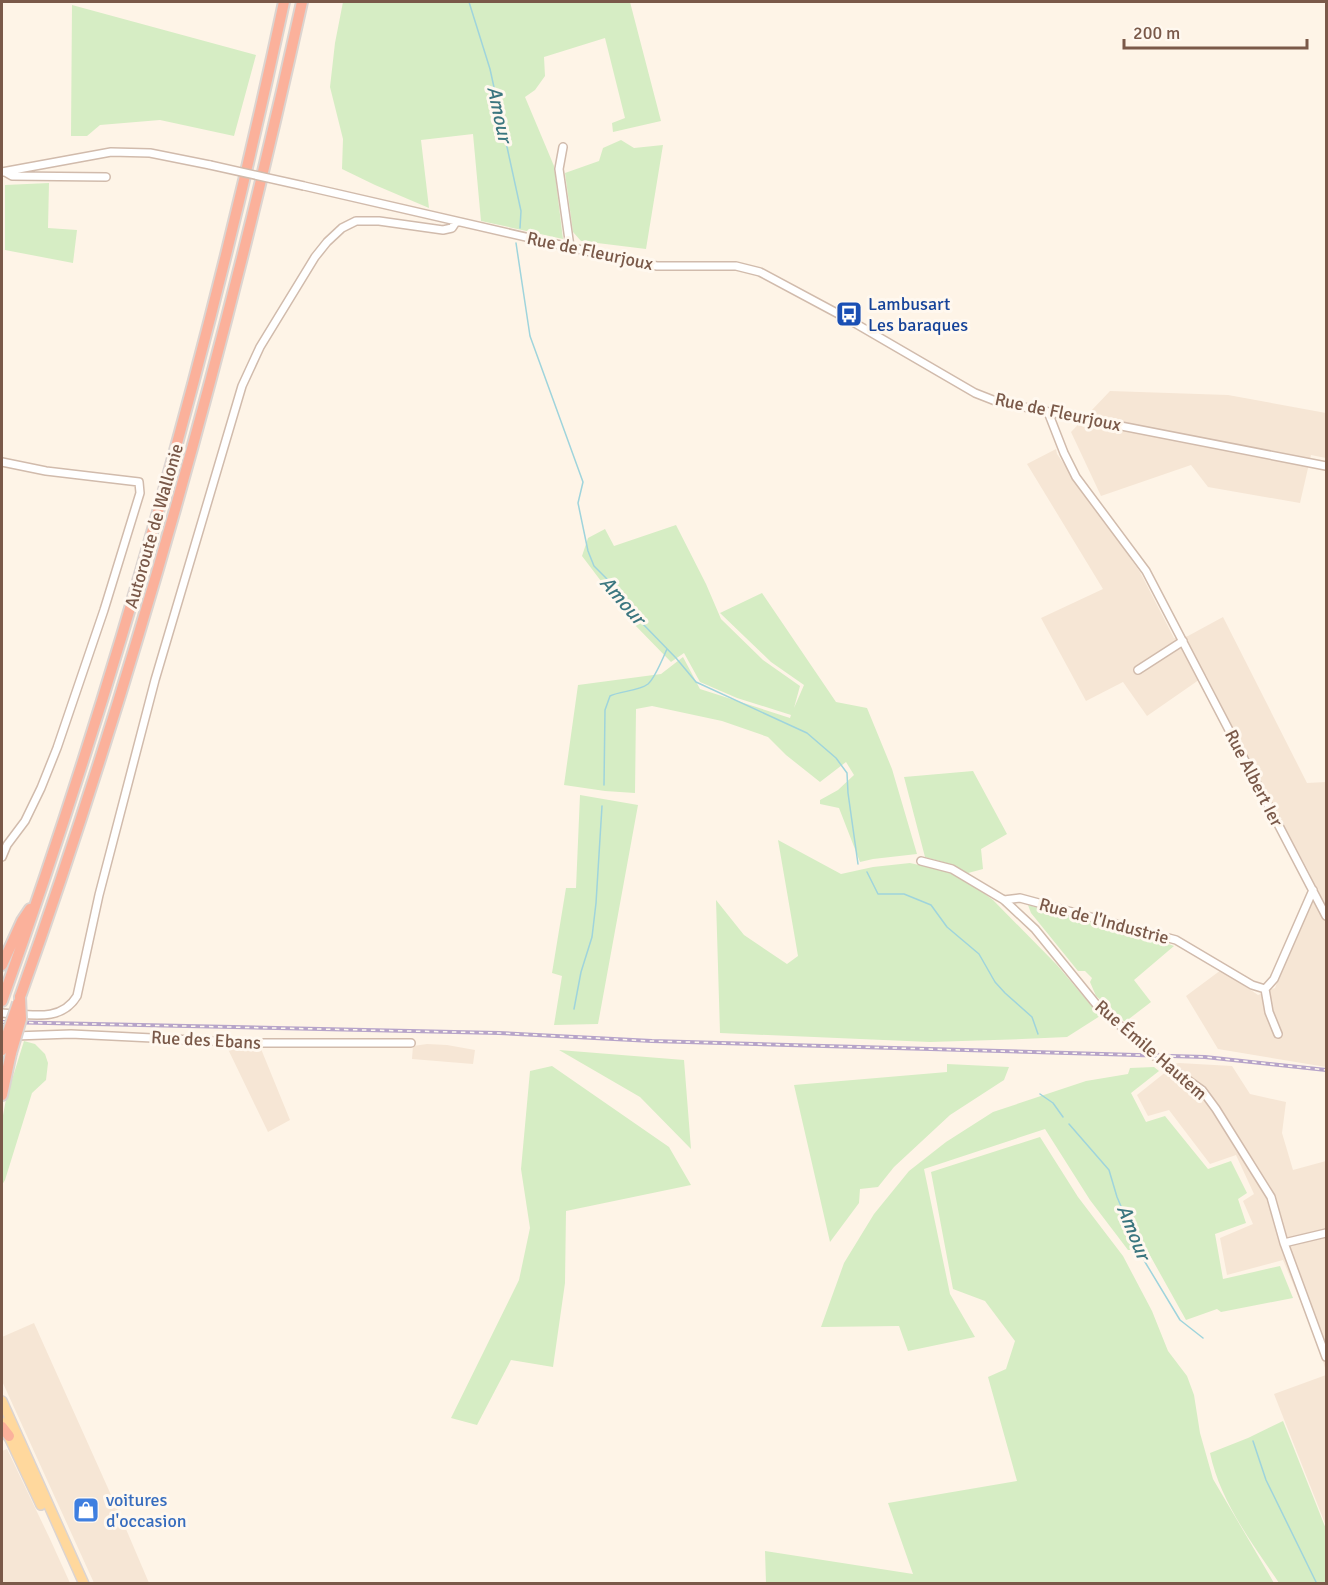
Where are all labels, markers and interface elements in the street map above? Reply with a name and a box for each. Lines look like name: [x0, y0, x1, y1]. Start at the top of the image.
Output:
scale bar: [1124, 12, 1307, 50]
text: 200 m: [1133, 22, 1180, 44]
water label: Amour: [481, 84, 518, 147]
street label: Rue de Fleurjoux: [525, 227, 656, 275]
place label: Lambusart Les baraques: [868, 293, 968, 336]
bus stop icon: Lambusart Les baraques: [834, 299, 864, 329]
street label: Rue de Fleurjoux: [993, 388, 1124, 436]
street label: Autoroute de Wallonie: [120, 441, 188, 611]
water label: Amour: [595, 571, 652, 632]
street label: Rue Albert Ier: [1220, 726, 1288, 831]
street label: Rue de l'Industrie: [1037, 893, 1171, 949]
street label: Rue Émile Hautem: [1090, 995, 1212, 1105]
street label: Rue des Ebans: [150, 1026, 262, 1054]
water label: Amour: [1111, 1201, 1157, 1266]
place label: voitures d'occasion: [106, 1489, 187, 1532]
shop icon: voitures d'occasion: [71, 1495, 101, 1525]

